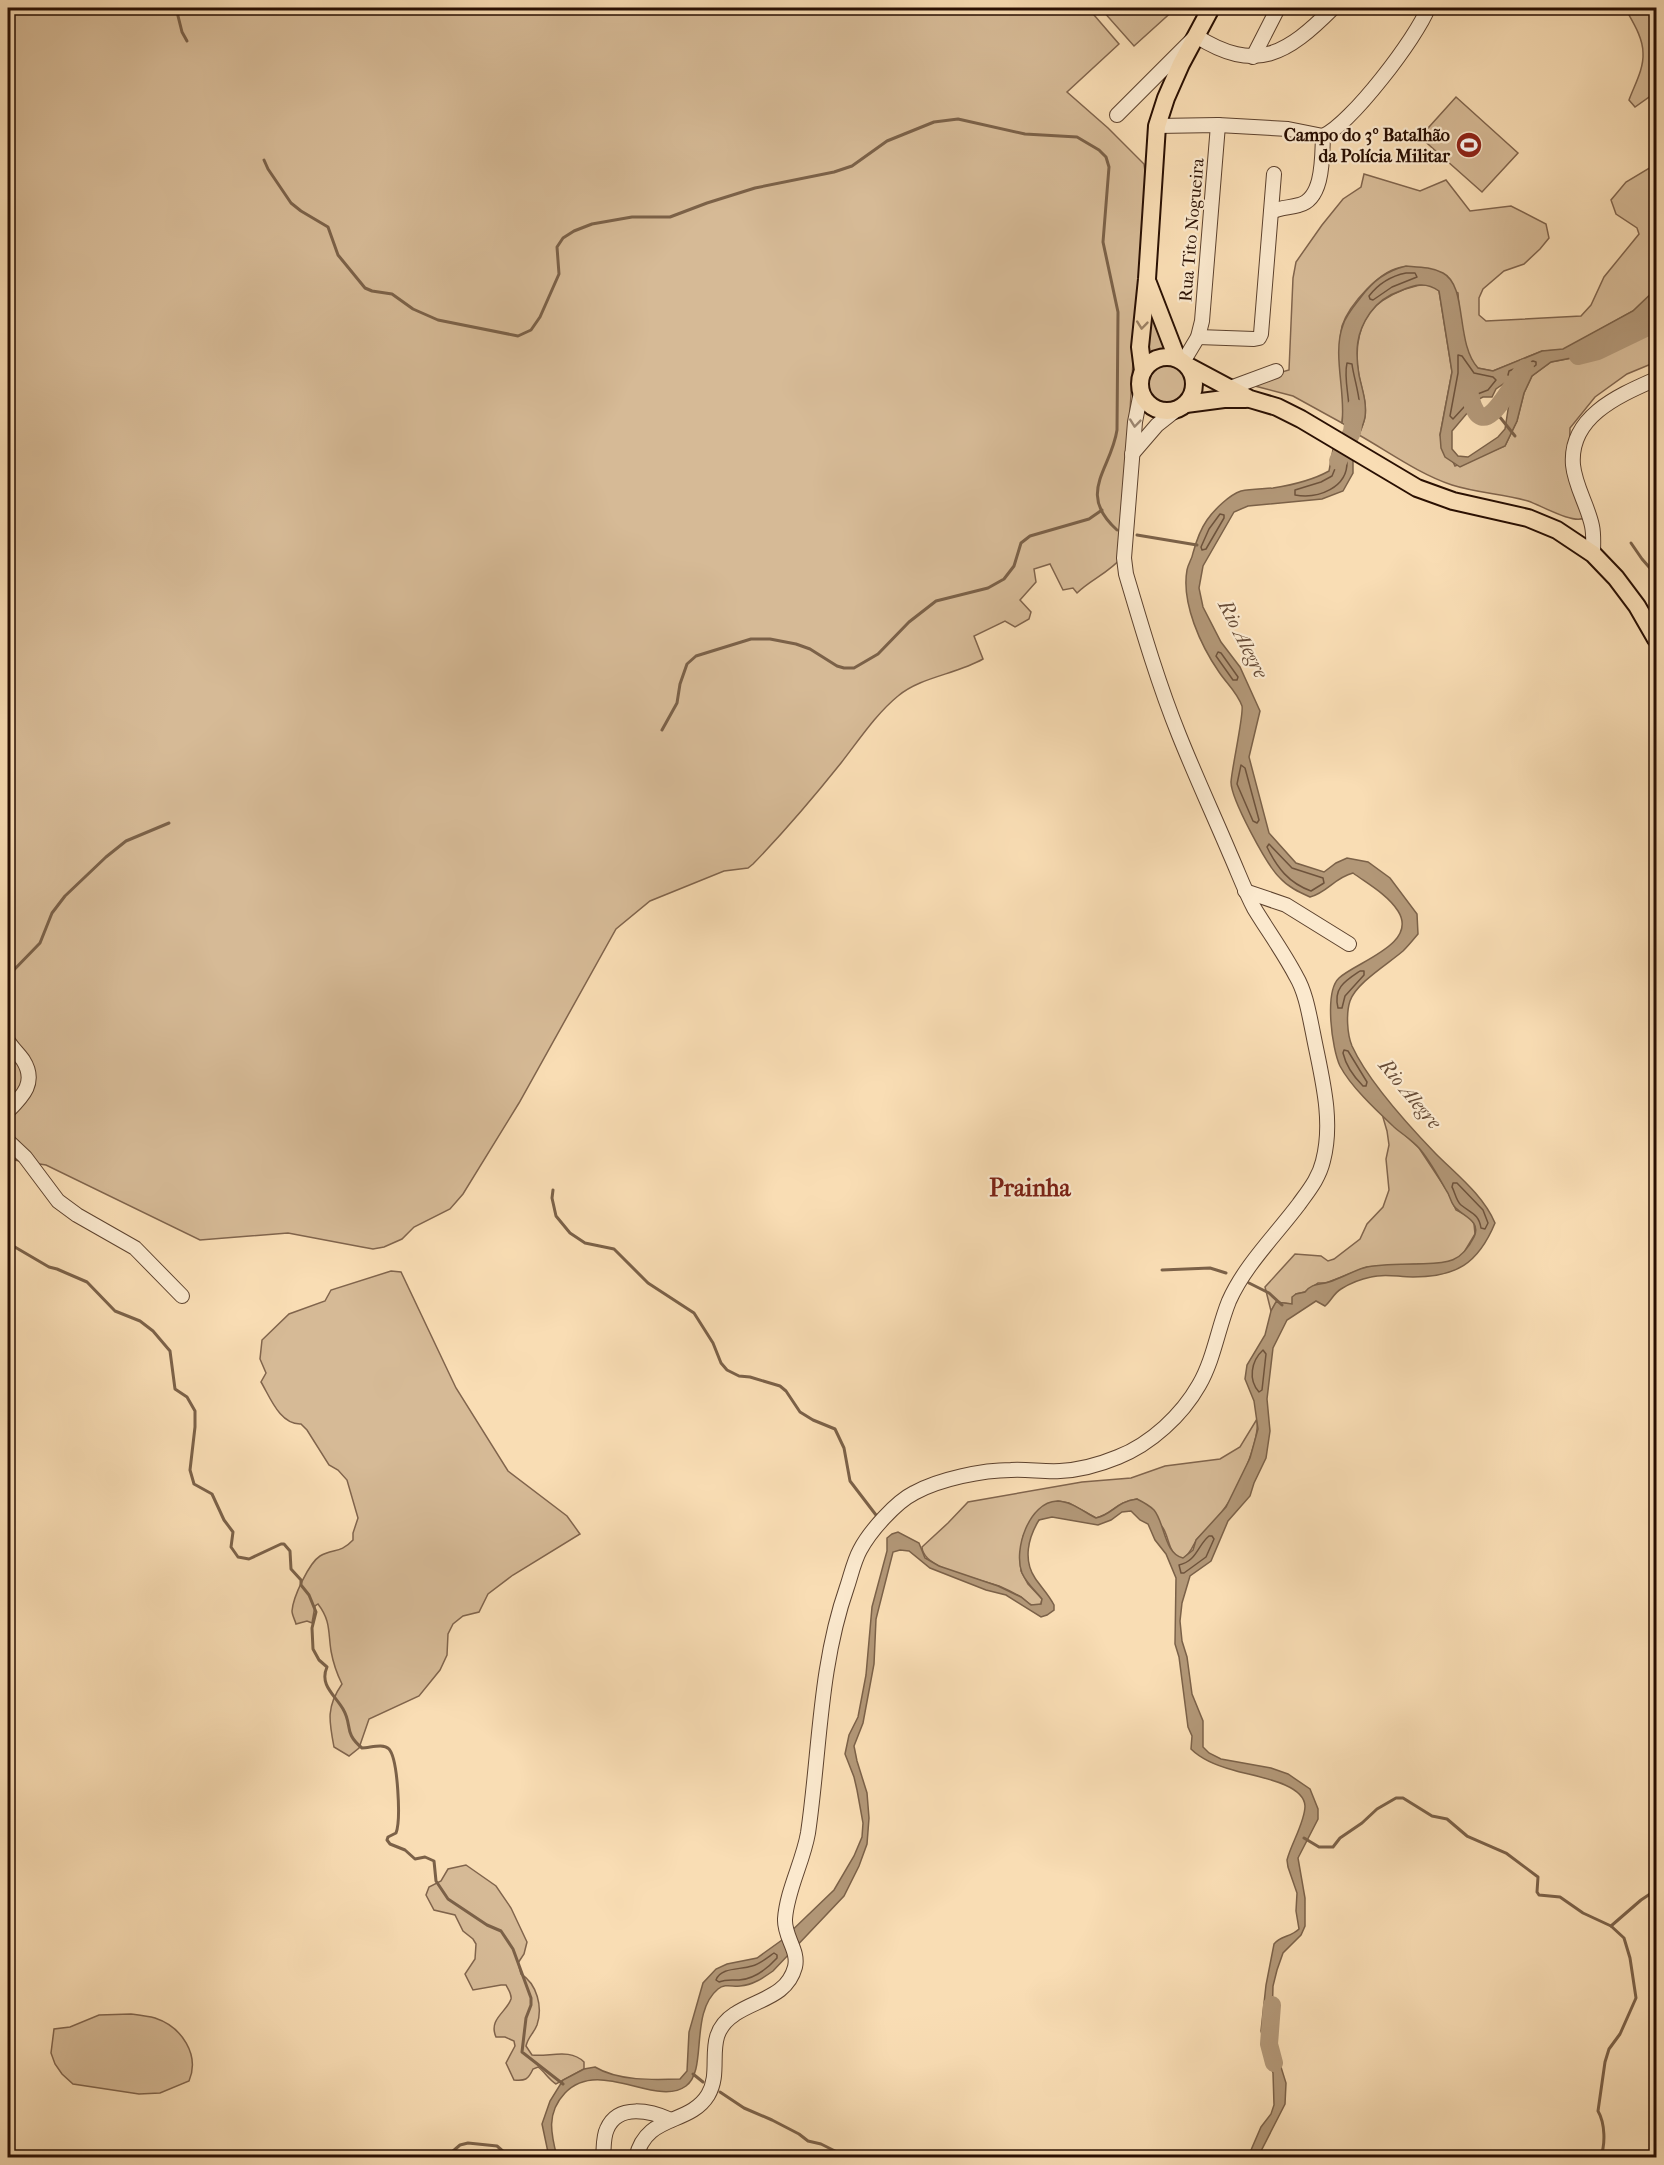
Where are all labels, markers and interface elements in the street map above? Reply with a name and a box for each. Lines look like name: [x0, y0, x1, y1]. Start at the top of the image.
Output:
place label: Campo do 3º Batalhão da Polícia Militar: [1284, 125, 1450, 167]
sports icon: Campo do 3º Batalhão da Polícia Militar: [1454, 130, 1484, 160]
street label: Rua Tito Nogueira: [1175, 157, 1209, 303]
one-way arrow: [1136, 321, 1149, 330]
one-way arrow: [1129, 418, 1142, 427]
water label: Rio Alegre: [1213, 594, 1273, 683]
water label: Rio Alegre: [1373, 1053, 1447, 1134]
district label: Prainha: [989, 1174, 1072, 1202]

